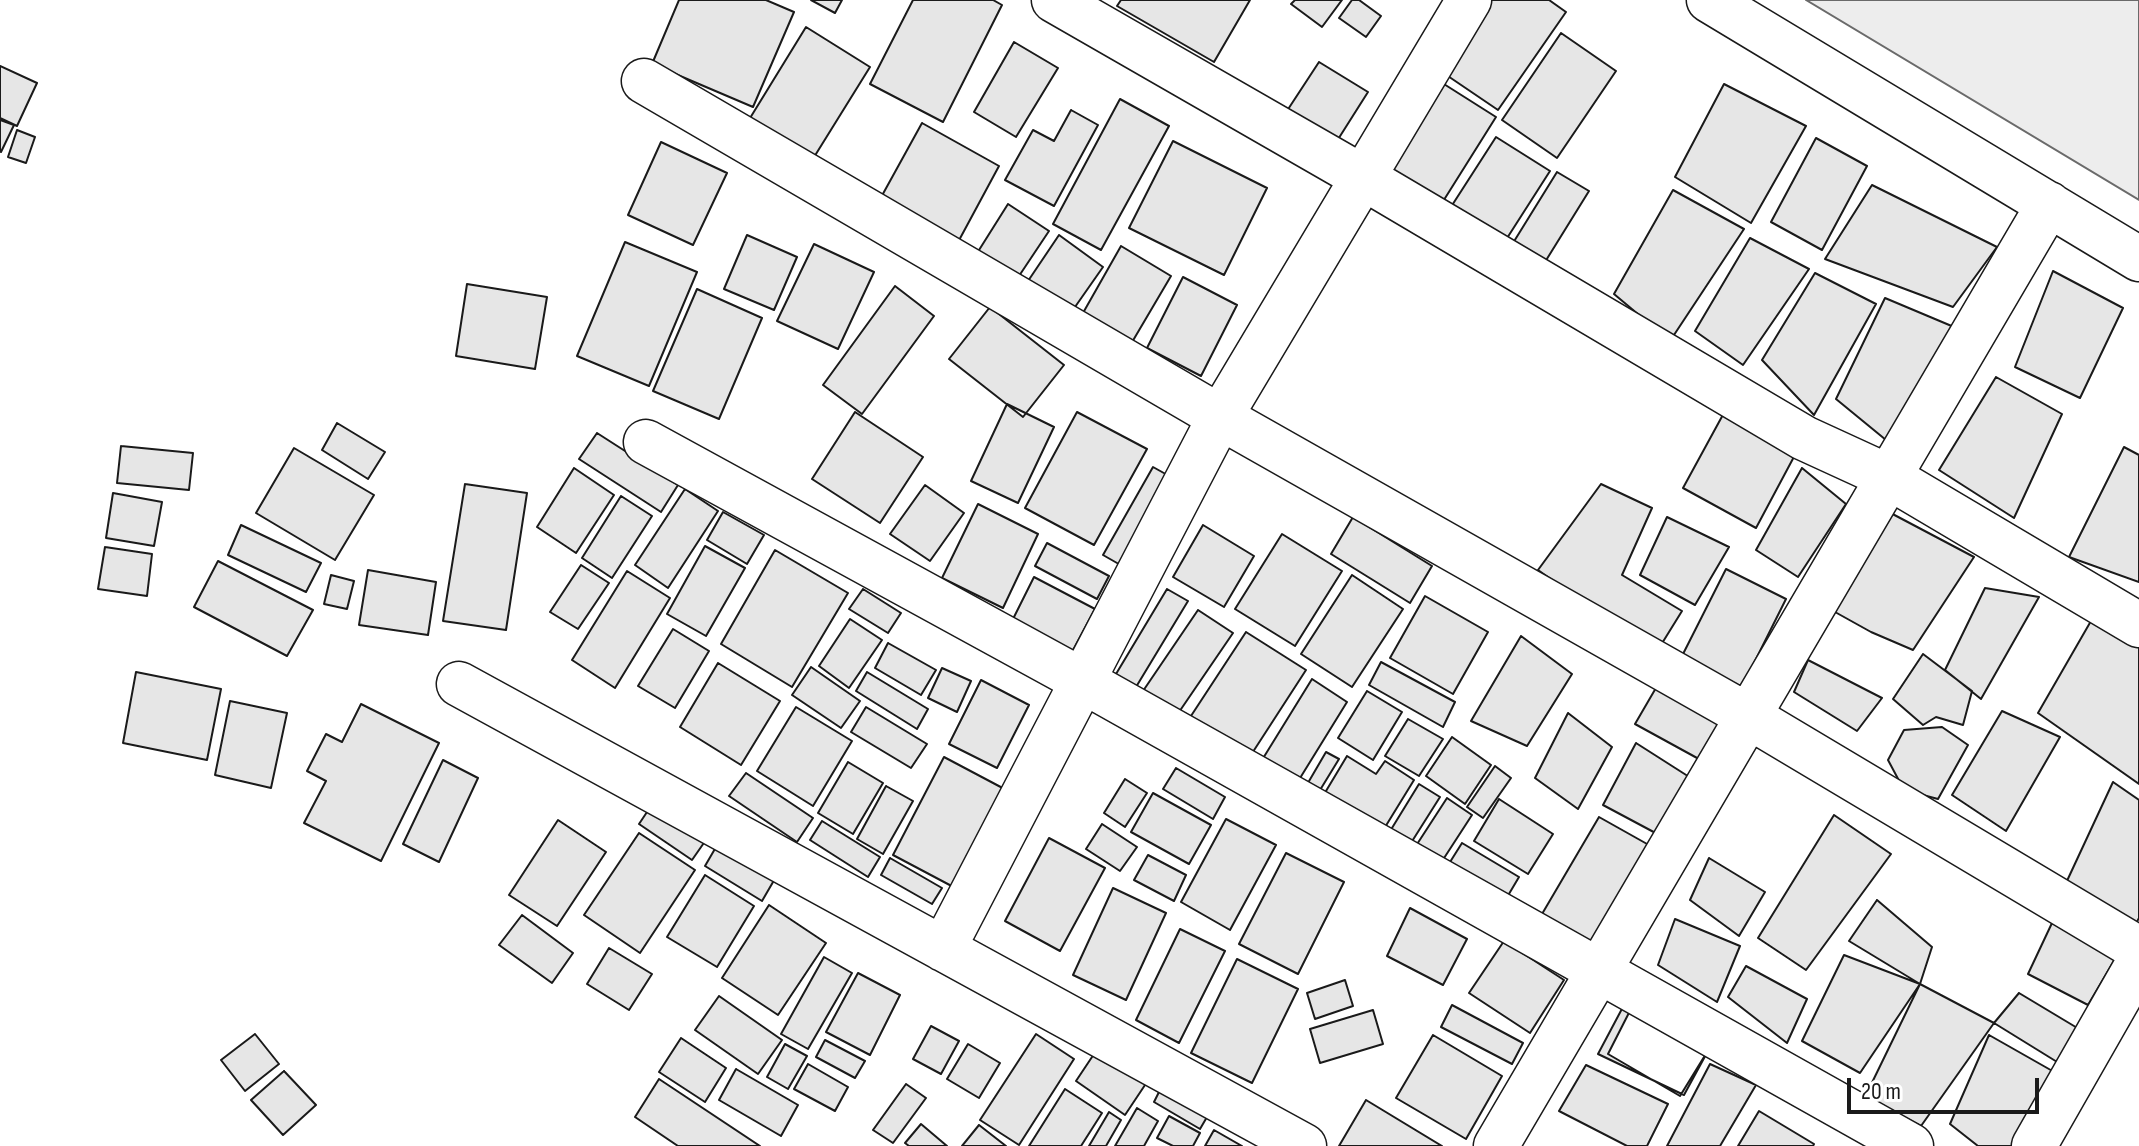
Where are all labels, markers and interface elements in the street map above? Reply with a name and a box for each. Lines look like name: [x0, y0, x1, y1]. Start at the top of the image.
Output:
scale bar: [1851, 1062, 2043, 1112]
text: 20 m: [1861, 1077, 1901, 1106]

